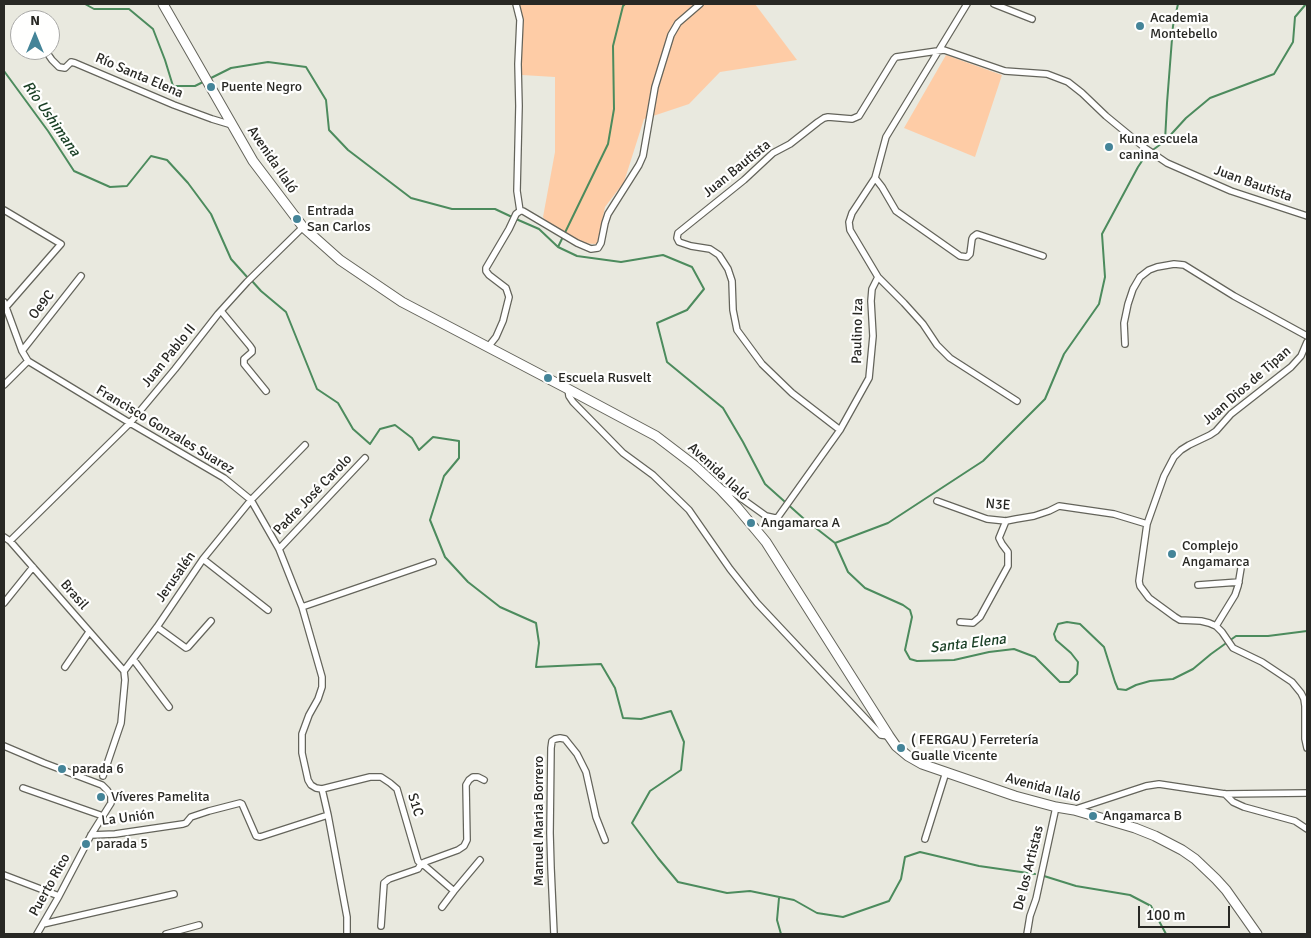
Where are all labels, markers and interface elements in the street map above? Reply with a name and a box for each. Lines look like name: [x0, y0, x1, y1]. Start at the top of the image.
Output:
north arrow: [10, 10, 60, 60]
place label: Academia Montebello: [1150, 10, 1218, 42]
text: N: [30, 12, 40, 29]
marker: Academia Montebello: [1134, 20, 1146, 32]
street label: Río Santa Elena: [93, 50, 185, 102]
water label: Río Ushimana: [18, 78, 84, 160]
place label: Puente Negro: [221, 79, 302, 95]
marker: Puente Negro: [205, 81, 217, 93]
street label: Avenida Ilaló: [243, 123, 301, 197]
place label: Kuna escuela canina: [1119, 131, 1198, 164]
street label: Juan Bautista: [700, 137, 774, 201]
marker: Kuna escuela canina: [1103, 141, 1115, 153]
street label: Juan Bautista: [1212, 162, 1294, 206]
place label: Entrada San Carlos: [307, 203, 371, 236]
marker: Entrada San Carlos: [291, 213, 303, 225]
street label: Oe9C: [25, 287, 59, 323]
street label: Paulino Iza: [849, 298, 867, 364]
street label: Juan Pablo II: [138, 321, 200, 391]
street label: Juan Dios de Tipan: [1199, 343, 1295, 429]
place label: Escuela Rusvelt: [558, 370, 651, 386]
marker: Escuela Rusvelt: [542, 372, 554, 384]
street label: Francisco Gonzales Suarez: [93, 382, 237, 478]
street label: Avenida Ilaló: [684, 440, 752, 504]
street label: Padre José Carolo: [270, 451, 356, 539]
street label: N3E: [985, 496, 1011, 514]
place label: Angamarca A: [761, 515, 840, 531]
marker: Angamarca A: [745, 517, 757, 529]
place label: Complejo Angamarca: [1182, 538, 1250, 570]
street label: Jerusalén: [153, 548, 199, 606]
marker: Complejo Angamarca: [1166, 548, 1178, 560]
street label: Brasil: [56, 576, 92, 614]
water label: Santa Elena: [929, 630, 1007, 658]
place label: ( FERGAU ) Ferretería Gualle Vicente: [911, 732, 1039, 764]
marker: ( FERGAU ) Ferretería Gualle Vicente: [895, 742, 907, 754]
street label: Manuel Maria Borrero: [531, 756, 547, 886]
place label: parada 6: [72, 761, 124, 777]
marker: parada 6: [56, 763, 68, 775]
street label: Avenida Ilaló: [1004, 770, 1082, 806]
place label: Víveres Pamelita: [111, 789, 210, 805]
marker: Víveres Pamelita: [95, 791, 107, 803]
street label: S1C: [403, 791, 427, 819]
street label: La Unión: [101, 806, 155, 830]
place label: Angamarca B: [1103, 808, 1182, 824]
marker: Angamarca B: [1087, 810, 1099, 822]
street label: De los Artistas: [1010, 824, 1048, 912]
place label: parada 5: [96, 836, 148, 852]
marker: parada 5: [80, 838, 92, 850]
street label: Puerto Rico: [26, 851, 74, 919]
scale bar: [1141, 896, 1234, 928]
text: 100 m: [1146, 906, 1186, 924]

